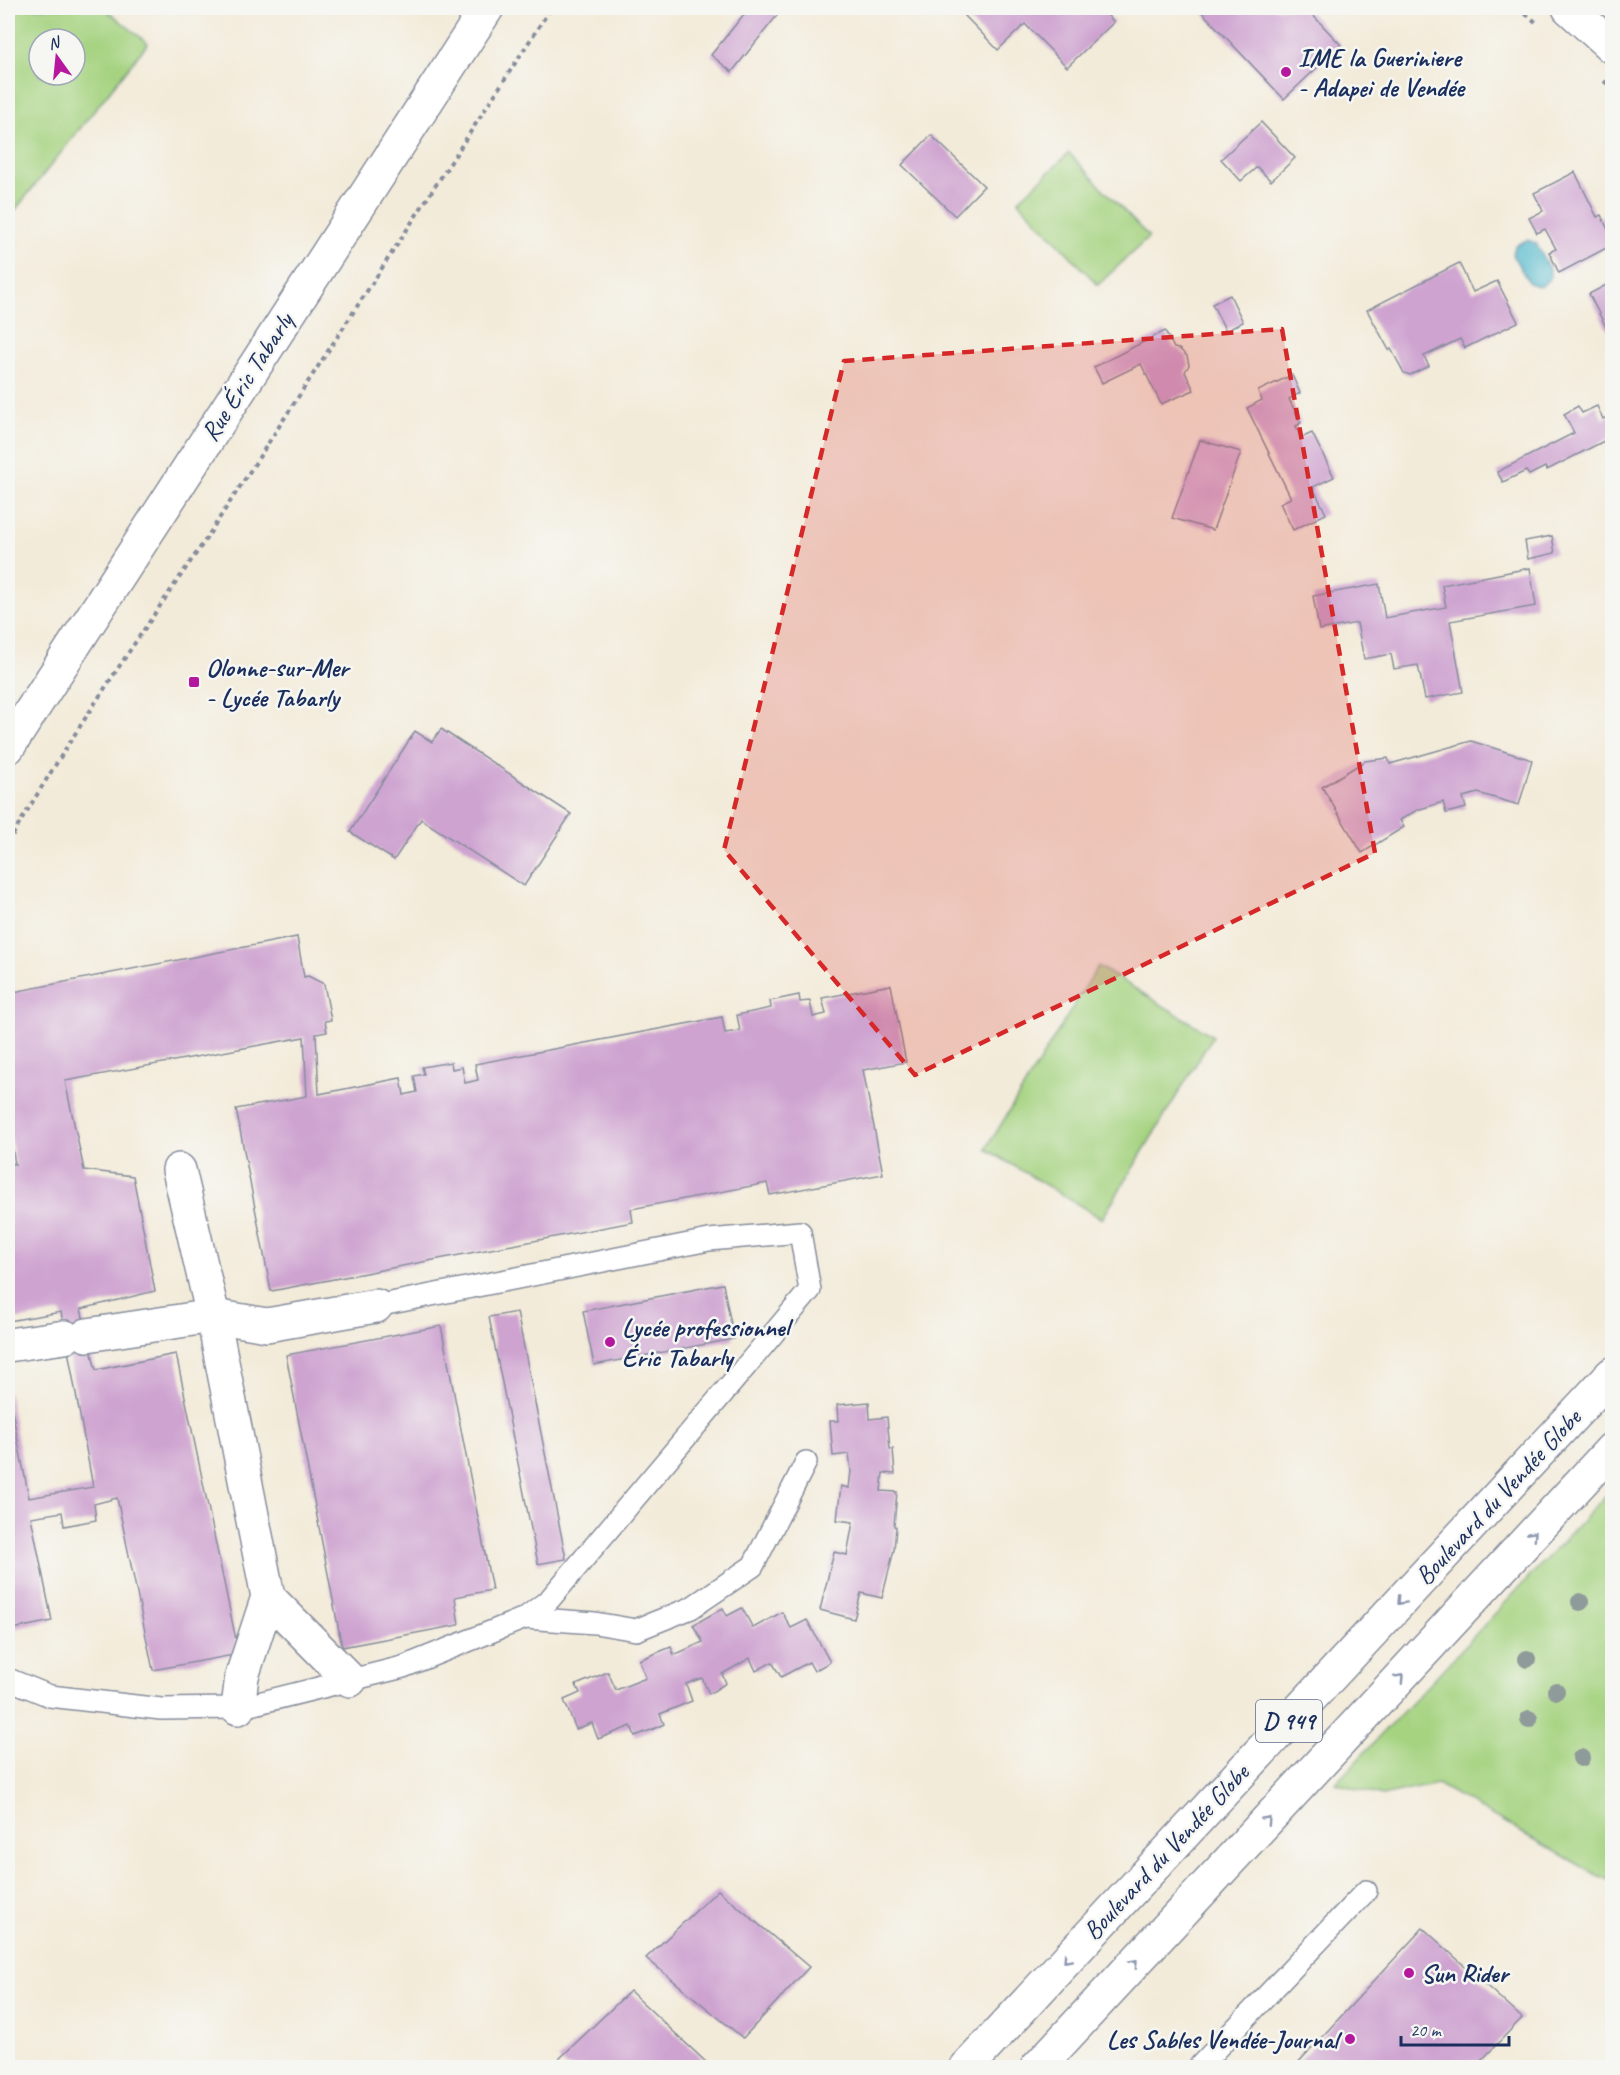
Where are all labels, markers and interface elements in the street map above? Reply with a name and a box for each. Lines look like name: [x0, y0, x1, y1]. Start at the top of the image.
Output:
north arrow: [27, 27, 87, 87]
text: N: [46, 32, 64, 54]
place label: IME la Gueriniere - Adapei de Vendée: [1298, 41, 1466, 104]
marker: IME la Gueriniere - Adapei de Vendée: [1279, 65, 1293, 79]
street label: Rue Éric Tabarly: [193, 305, 302, 447]
place label: Olonne-sur-Mer - Lycée Tabarly: [206, 651, 351, 714]
marker: Olonne-sur-Mer - Lycée Tabarly: [187, 675, 201, 689]
place label: Lycée professionnel Éric Tabarly: [622, 1311, 794, 1374]
marker: Lycée professionnel Éric Tabarly: [603, 1335, 617, 1349]
street label: Boulevard du Vendée Globe: [1408, 1401, 1589, 1592]
one-way arrow: [1526, 1531, 1537, 1542]
one-way arrow: [1397, 1594, 1408, 1605]
one-way arrow: [1393, 1674, 1404, 1684]
road number: D 949: [1256, 1700, 1322, 1742]
street label: Boulevard du Vendée Globe: [1076, 1756, 1257, 1947]
one-way arrow: [1260, 1817, 1271, 1827]
one-way arrow: [1063, 1952, 1074, 1962]
place label: Sun Rider: [1421, 1957, 1510, 1990]
one-way arrow: [1127, 1959, 1138, 1970]
marker: Sun Rider: [1402, 1966, 1416, 1980]
scale bar: [1401, 2009, 1509, 2047]
text: 20 m: [1410, 2019, 1443, 2041]
place label: Les Sables Vendée-Journal: [1107, 2023, 1343, 2056]
marker: Les Sables Vendée-Journal: [1343, 2032, 1357, 2046]

